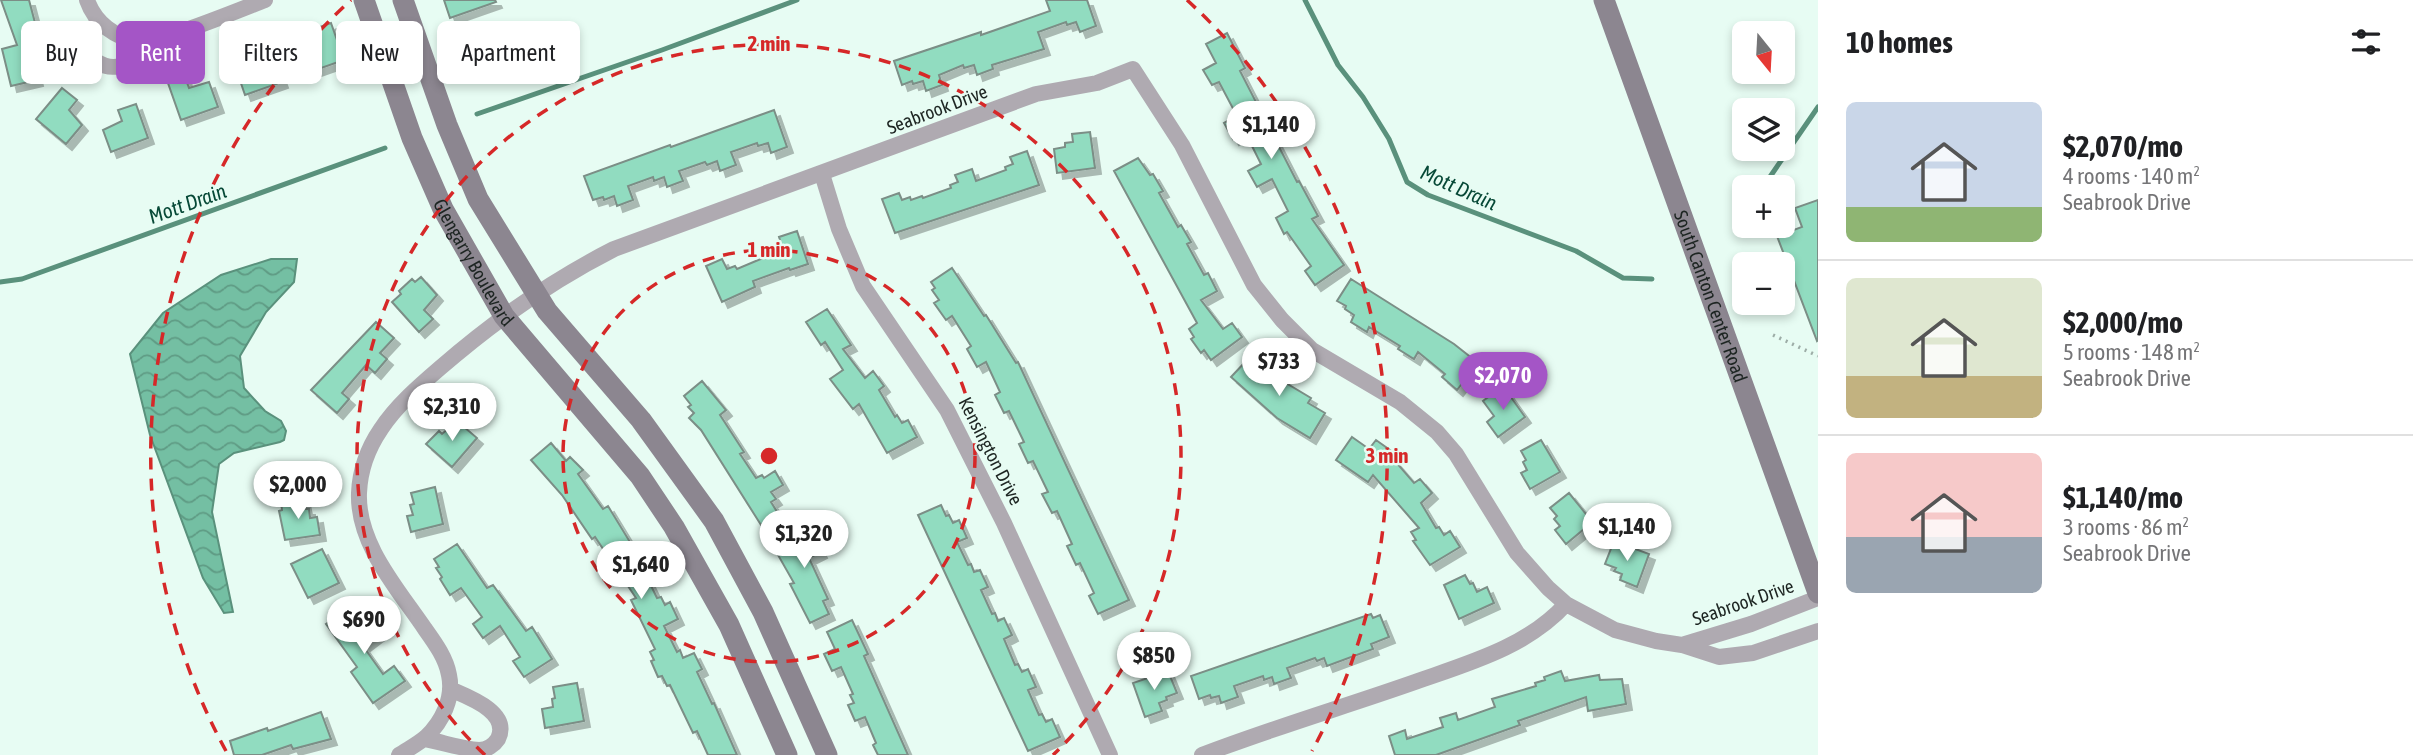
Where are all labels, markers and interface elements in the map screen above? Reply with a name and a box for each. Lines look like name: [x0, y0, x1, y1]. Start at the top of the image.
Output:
chip: Buy: [21, 21, 102, 84]
chip: Rent: [116, 21, 205, 84]
chip: Filters: [219, 21, 322, 84]
chip: New: [336, 21, 423, 84]
chip: Apartment: [437, 21, 580, 84]
north arrow: [1732, 21, 1796, 84]
map controls: [1732, 21, 1795, 315]
icon: filters: [2347, 23, 2385, 61]
text: 10 homes: [1846, 25, 1953, 59]
text: 2 min: [748, 31, 790, 55]
street label: Seabrook Drive: [884, 80, 990, 138]
button: layers: [1732, 98, 1795, 161]
pin: $1,140: [1214, 102, 1328, 161]
text: $1,140: [1243, 111, 1300, 137]
text: $2,070/mo: [2063, 129, 2183, 163]
icon: home: [1902, 130, 1986, 214]
water label: Mott Drain: [1417, 160, 1501, 214]
text: 4 rooms · 140 m²: [2063, 163, 2200, 189]
button: +: [1732, 175, 1795, 238]
water label: Mott Drain: [145, 178, 229, 228]
text: Seabrook Drive: [2063, 189, 2191, 215]
street label: Glengarry Boulevard: [429, 196, 519, 330]
street label: South Canton Center Road: [1670, 207, 1752, 385]
text: 1 min: [748, 237, 790, 261]
button: −: [1732, 252, 1795, 315]
text: $2,000/mo: [2063, 305, 2183, 339]
icon: home: [1902, 306, 1986, 390]
pin: $733: [1238, 338, 1320, 398]
text: 5 rooms · 148 m²: [2063, 339, 2200, 365]
text: $733: [1258, 348, 1300, 374]
pin: $2,070: [1446, 352, 1560, 412]
text: $2,070: [1475, 362, 1532, 388]
text: Seabrook Drive: [2063, 365, 2191, 391]
pin: $2,310: [395, 384, 509, 443]
text: $2,310: [424, 393, 481, 419]
street label: Kensington Drive: [954, 393, 1028, 509]
text: 3 min: [1366, 443, 1408, 467]
centre of rings: [757, 444, 781, 468]
pin: $2,000: [241, 462, 355, 521]
text: $2,000: [270, 471, 327, 497]
text: $1,140/mo: [2063, 480, 2183, 514]
icon: home: [1902, 481, 1986, 565]
pin: $1,140: [1570, 504, 1684, 563]
pin: $1,320: [747, 510, 861, 570]
text: $1,140: [1599, 513, 1656, 539]
text: 3 rooms · 86 m²: [2063, 514, 2189, 540]
text: $1,320: [776, 520, 833, 546]
text: Seabrook Drive: [2063, 540, 2191, 566]
pin: $1,640: [584, 542, 698, 601]
text: $1,640: [613, 551, 670, 577]
street label: Seabrook Drive: [1689, 574, 1797, 630]
pin: $690: [323, 596, 405, 656]
text: $690: [343, 606, 385, 632]
pin: $850: [1113, 632, 1195, 692]
text: $850: [1133, 642, 1175, 668]

